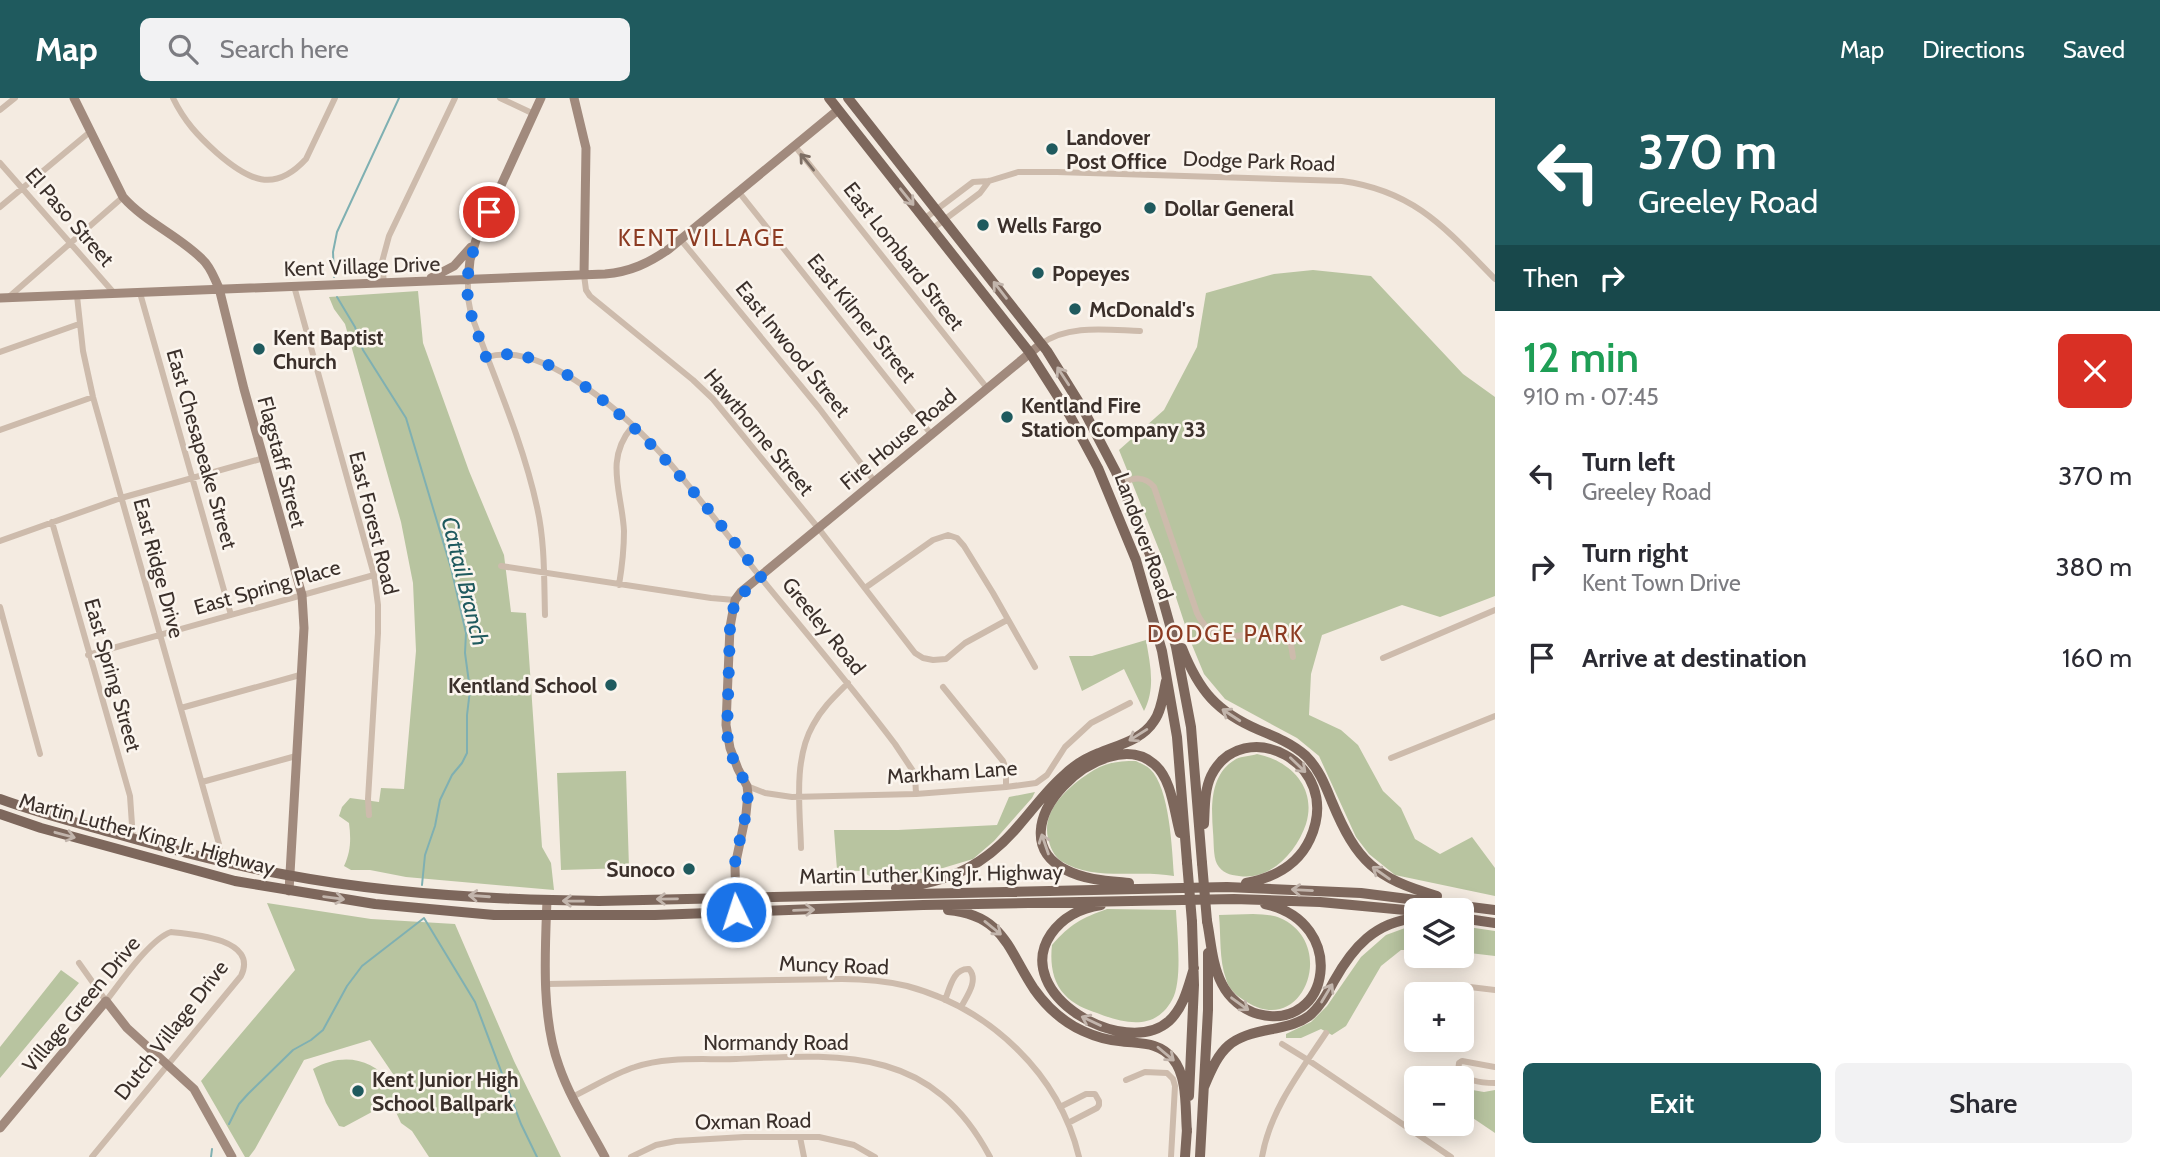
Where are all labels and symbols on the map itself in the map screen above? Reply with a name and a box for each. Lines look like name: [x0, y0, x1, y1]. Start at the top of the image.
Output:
place label: Landover Post Office: [1066, 125, 1167, 174]
marker: Landover Post Office: [1044, 141, 1060, 157]
street label: Dodge Park Road: [1182, 146, 1336, 176]
one-way arrow: [799, 154, 815, 172]
street label: El Paso Street: [21, 163, 119, 271]
street label: East Lombard Street: [838, 177, 970, 335]
pin: [459, 182, 519, 242]
one-way arrow: [899, 187, 914, 206]
place label: Dollar General: [1164, 196, 1294, 221]
marker: Dollar General: [1142, 200, 1158, 216]
place label: Wells Fargo: [997, 213, 1102, 238]
marker: Wells Fargo: [975, 217, 991, 233]
district label: KENT VILLAGE: [618, 224, 786, 252]
street label: East Kilmer Street: [802, 249, 922, 387]
street label: Kent Village Drive: [283, 251, 441, 281]
place label: Popeyes: [1052, 261, 1130, 286]
marker: Popeyes: [1030, 265, 1046, 281]
street label: East Inwood Street: [731, 276, 855, 422]
one-way arrow: [992, 282, 1007, 300]
place label: McDonald's: [1089, 297, 1195, 322]
marker: McDonald's: [1067, 301, 1083, 317]
place label: Kent Baptist Church: [273, 325, 384, 374]
marker: Kent Baptist Church: [251, 341, 267, 357]
street label: East Chesapeake Street: [161, 346, 243, 552]
street label: Hawthorne Street: [699, 364, 819, 500]
one-way arrow: [1056, 367, 1070, 387]
street label: Fire House Road: [835, 383, 961, 495]
place label: Kentland Fire Station Company 33: [1021, 393, 1206, 442]
street label: Flagstaff Street: [252, 394, 312, 530]
marker: Kentland Fire Station Company 33: [999, 409, 1015, 425]
street label: East Forest Road: [344, 449, 404, 597]
street label: Landover Road: [1109, 469, 1179, 603]
street label: East Ridge Drive: [128, 495, 190, 641]
water label: Cattail Branch: [435, 514, 495, 648]
street label: East Spring Place: [191, 554, 343, 620]
street label: Greeley Road: [777, 572, 871, 680]
street label: East Spring Street: [79, 596, 147, 754]
district label: DODGE PARK: [1147, 620, 1305, 648]
place label: Kentland School: [448, 673, 597, 698]
marker: Kentland School: [603, 677, 619, 693]
one-way arrow: [1222, 708, 1241, 723]
one-way arrow: [1129, 727, 1148, 742]
street label: Markham Lane: [886, 755, 1018, 789]
one-way arrow: [1288, 756, 1306, 773]
street label: Martin Luther King Jr. Highway: [16, 788, 278, 880]
one-way arrow: [53, 829, 76, 842]
one-way arrow: [1038, 834, 1050, 856]
place label: Sunoco: [606, 857, 675, 882]
street label: Martin Luther King Jr. Highway: [799, 859, 1063, 889]
marker: Sunoco: [681, 861, 697, 877]
one-way arrow: [1372, 866, 1391, 881]
position arrow: [699, 875, 773, 949]
one-way arrow: [1291, 883, 1314, 896]
one-way arrow: [469, 889, 491, 902]
one-way arrow: [322, 892, 345, 905]
one-way arrow: [656, 893, 679, 906]
one-way arrow: [562, 894, 585, 908]
one-way arrow: [793, 903, 816, 916]
one-way arrow: [984, 921, 1002, 936]
street label: Village Green Drive: [17, 931, 145, 1077]
street label: Muncy Road: [779, 951, 889, 979]
street label: Dutch Village Drive: [109, 955, 233, 1105]
one-way arrow: [1321, 983, 1335, 1003]
one-way arrow: [1231, 996, 1250, 1011]
one-way arrow: [1081, 1013, 1102, 1027]
street label: Normandy Road: [703, 1030, 849, 1055]
one-way arrow: [1157, 1046, 1175, 1062]
place label: Kent Junior High School Ballpark: [372, 1067, 518, 1116]
marker: Kent Junior High School Ballpark: [350, 1083, 366, 1099]
street label: Oxman Road: [695, 1107, 811, 1135]

